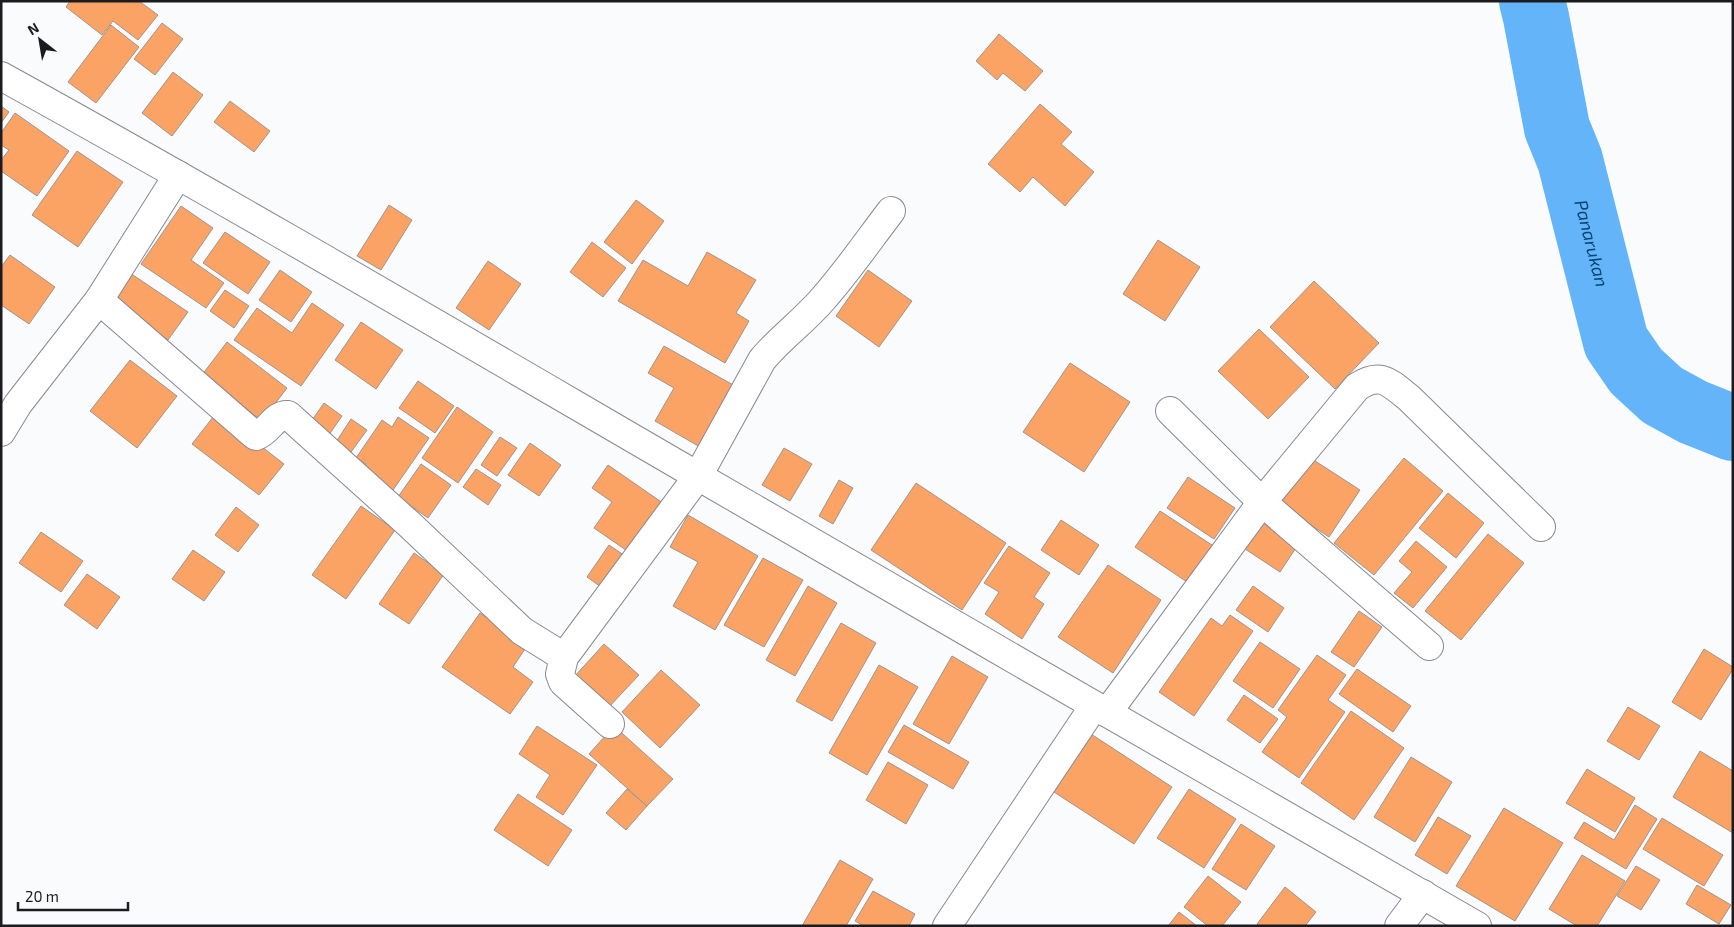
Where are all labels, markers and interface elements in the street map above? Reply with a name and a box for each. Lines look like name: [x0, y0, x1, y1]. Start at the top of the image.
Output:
north arrow: [15, 15, 65, 65]
text: N: [24, 19, 42, 38]
water label: Panarukan: [1570, 197, 1614, 289]
scale bar: [18, 880, 128, 912]
text: 20 m: [25, 887, 59, 905]

